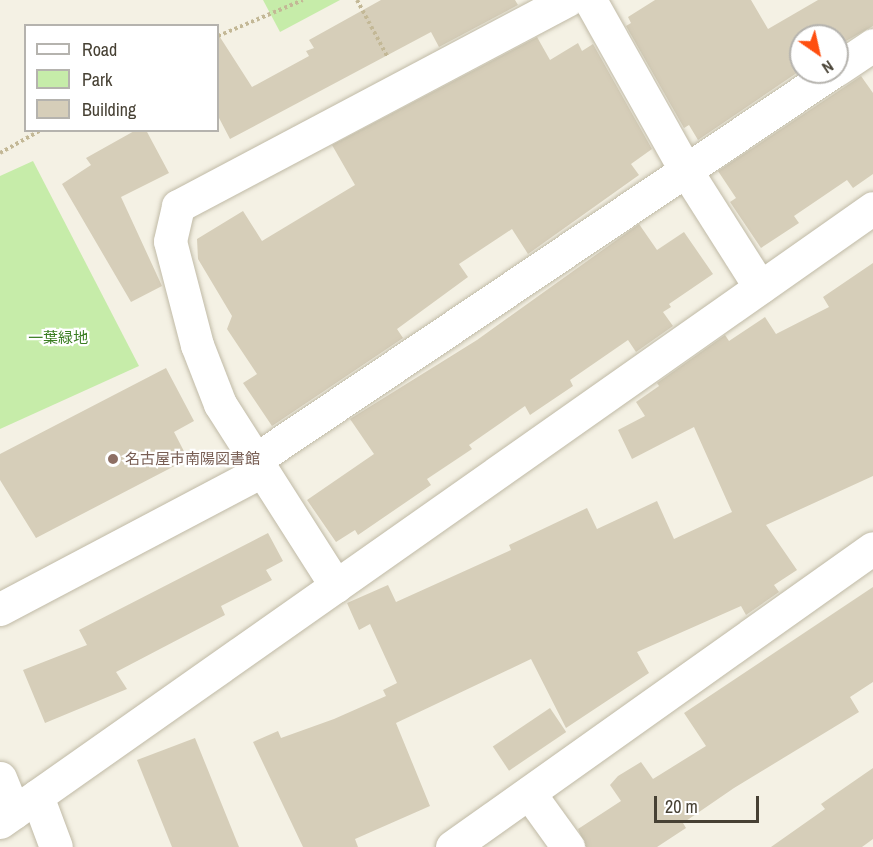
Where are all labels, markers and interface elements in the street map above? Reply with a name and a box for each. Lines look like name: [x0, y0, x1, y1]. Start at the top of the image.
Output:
legend: [24, 24, 219, 132]
north arrow: [789, 24, 849, 84]
text: Road: [82, 37, 117, 62]
text: N: [818, 55, 838, 79]
text: Park: [82, 67, 112, 92]
text: Building: [82, 97, 136, 122]
park label: 一葉緑地: [28, 329, 88, 347]
place label: 名古屋市南陽図書館: [125, 450, 260, 468]
marker: 名古屋市南陽図書館: [106, 452, 120, 466]
scale bar: [657, 784, 762, 822]
text: 20 m: [665, 794, 698, 819]

